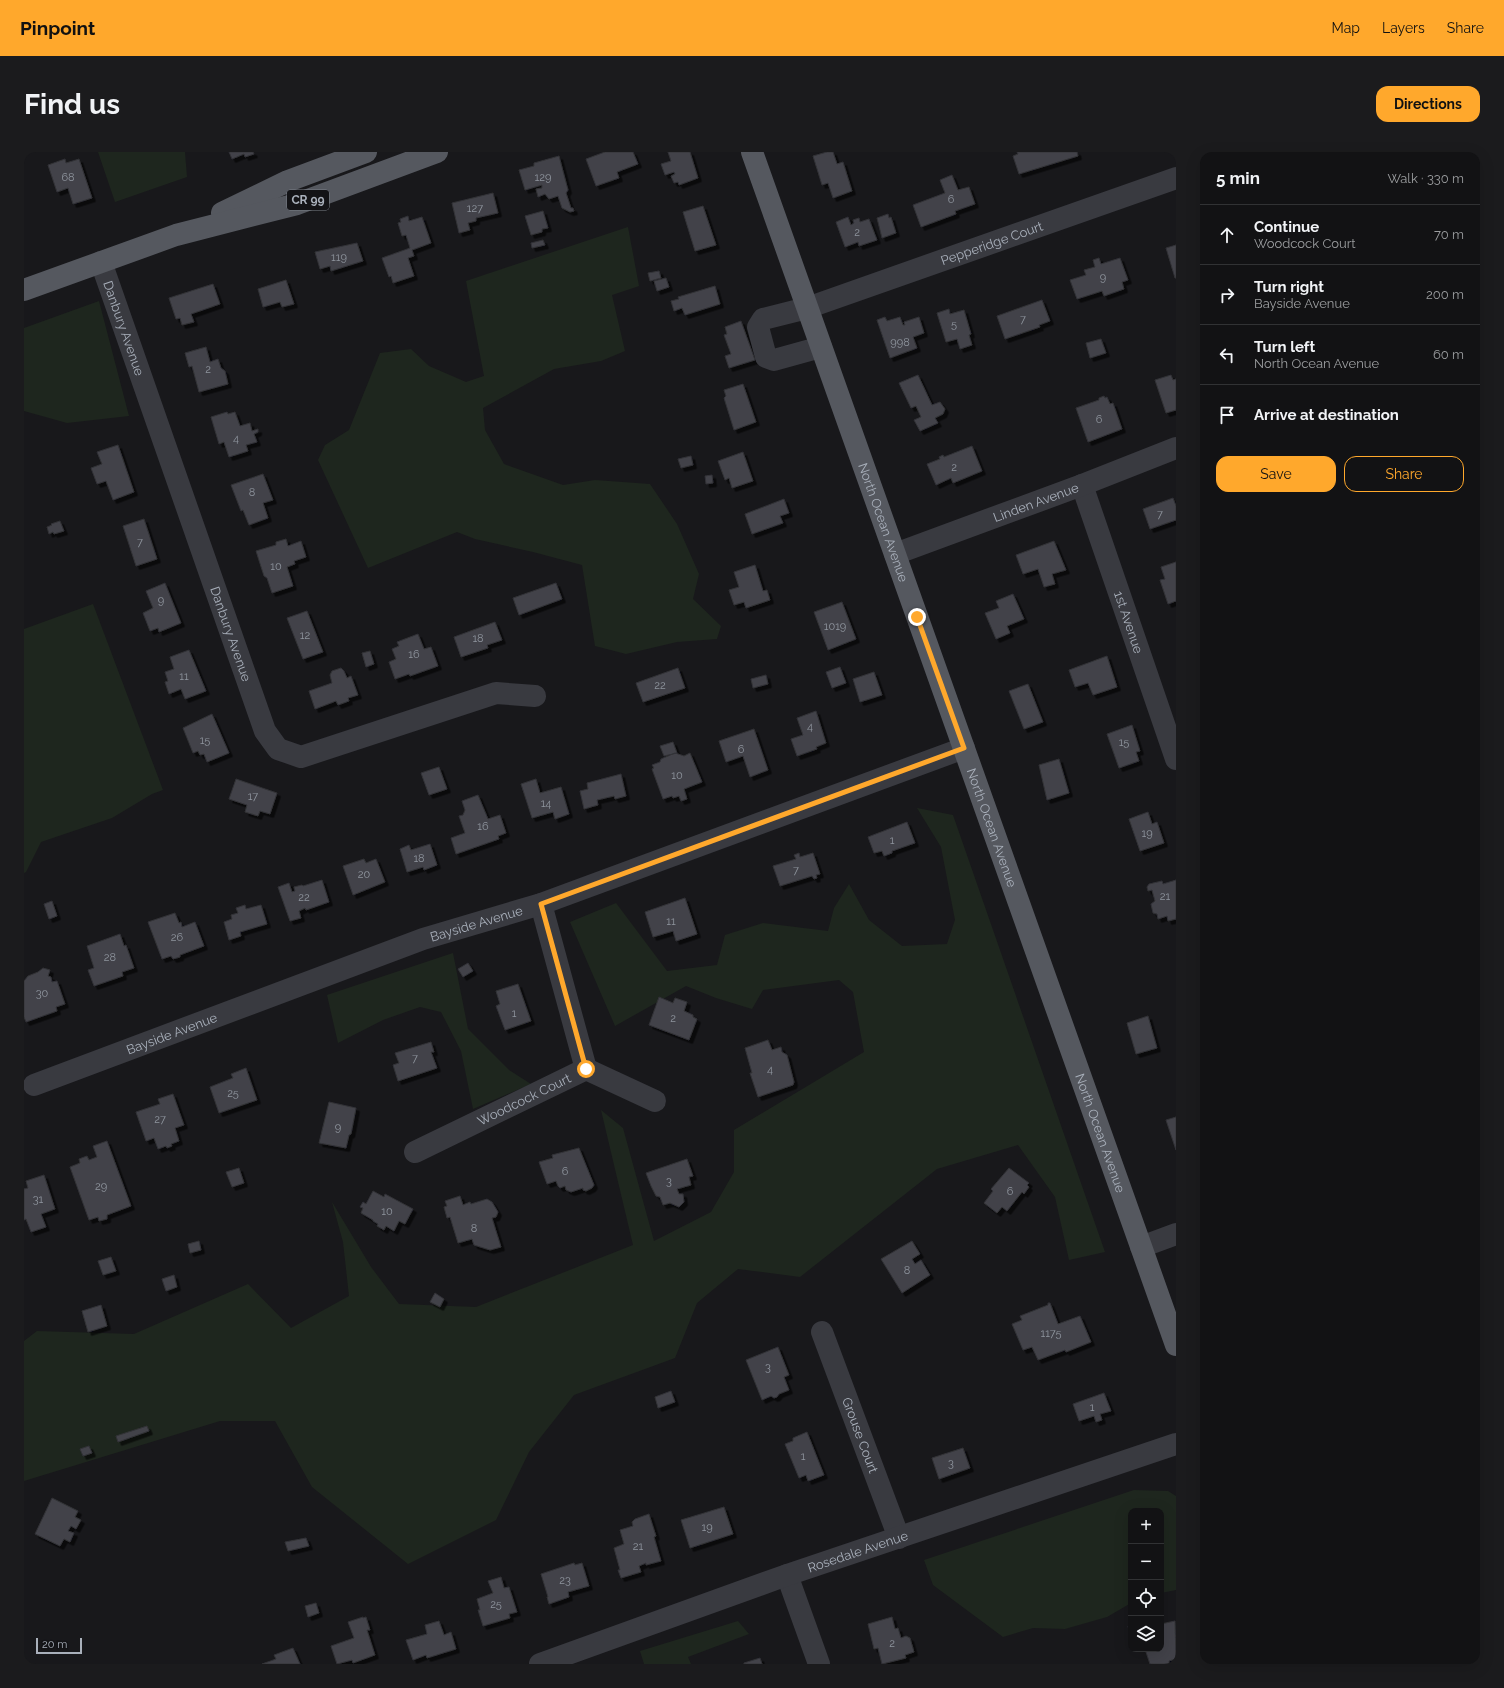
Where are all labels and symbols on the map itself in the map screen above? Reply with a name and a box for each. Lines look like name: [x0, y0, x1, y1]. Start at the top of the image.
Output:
house number: 68: [61, 171, 75, 184]
house number: 129: [535, 171, 551, 184]
road number: CR 99: [287, 190, 329, 210]
house number: 6: [948, 193, 955, 206]
house number: 127: [467, 202, 483, 215]
street label: Pepperidge Court: [939, 218, 1046, 268]
house number: 2: [854, 226, 860, 239]
house number: 119: [331, 251, 347, 264]
house number: 9: [1100, 271, 1106, 284]
street label: Danbury Avenue: [100, 279, 147, 378]
house number: 7: [1020, 313, 1026, 326]
house number: 5: [951, 318, 957, 331]
house number: 998: [890, 336, 910, 349]
house number: 2: [205, 363, 211, 376]
house number: 6: [1096, 413, 1103, 426]
house number: 4: [233, 432, 239, 445]
street label: North Ocean Avenue: [855, 461, 911, 584]
house number: 2: [951, 461, 957, 474]
street label: Linden Avenue: [991, 480, 1081, 525]
house number: 8: [249, 486, 255, 499]
house number: 7: [1157, 508, 1163, 521]
house number: 7: [137, 536, 143, 549]
house number: 10: [270, 560, 282, 573]
street label: Danbury Avenue: [207, 585, 254, 684]
street label: 1st Avenue: [1111, 589, 1146, 656]
house number: 9: [158, 594, 164, 607]
route end: [908, 608, 926, 626]
house number: 1019: [824, 620, 846, 633]
house number: 12: [300, 629, 310, 642]
house number: 18: [472, 632, 484, 645]
house number: 16: [408, 648, 420, 661]
house number: 11: [179, 670, 189, 683]
house number: 22: [654, 679, 666, 692]
house number: 4: [807, 720, 813, 733]
house number: 15: [200, 734, 210, 747]
house number: 15: [1119, 736, 1129, 749]
house number: 6: [738, 743, 745, 756]
street label: North Ocean Avenue: [964, 766, 1020, 890]
house number: 10: [671, 769, 683, 782]
house number: 17: [248, 790, 258, 803]
house number: 14: [541, 797, 551, 810]
house number: 16: [477, 820, 489, 833]
house number: 19: [1141, 827, 1153, 840]
house number: 1: [890, 834, 895, 847]
house number: 18: [413, 852, 425, 865]
house number: 7: [793, 864, 799, 877]
house number: 20: [358, 868, 370, 881]
house number: 21: [1160, 890, 1171, 903]
house number: 22: [298, 891, 310, 904]
street label: Bayside Avenue: [428, 903, 525, 945]
house number: 11: [666, 915, 676, 928]
house number: 26: [171, 931, 184, 944]
house number: 28: [104, 951, 116, 964]
house number: 30: [36, 987, 49, 1000]
house number: 1: [512, 1007, 517, 1020]
street label: Bayside Avenue: [124, 1010, 220, 1058]
house number: 2: [670, 1012, 676, 1025]
house number: 7: [412, 1052, 418, 1065]
route start: [577, 1060, 595, 1078]
house number: 4: [767, 1063, 773, 1076]
street label: Woodcock Court: [475, 1070, 574, 1129]
street label: North Ocean Avenue: [1072, 1072, 1128, 1195]
house number: 25: [227, 1087, 239, 1100]
house number: 27: [154, 1113, 166, 1126]
house number: 9: [335, 1121, 341, 1134]
house number: 6: [562, 1165, 569, 1178]
house number: 3: [666, 1175, 672, 1188]
house number: 29: [95, 1180, 107, 1193]
house number: 6: [1007, 1185, 1014, 1198]
house number: 31: [33, 1193, 44, 1206]
house number: 10: [381, 1205, 393, 1218]
house number: 8: [471, 1222, 477, 1235]
house number: 8: [904, 1264, 910, 1277]
house number: 1175: [1040, 1327, 1062, 1340]
house number: 3: [765, 1361, 771, 1374]
street label: Grouse Court: [839, 1395, 881, 1476]
house number: 1: [1090, 1401, 1095, 1414]
house number: 1: [801, 1450, 806, 1463]
house number: 3: [948, 1457, 954, 1470]
house number: 19: [701, 1521, 713, 1534]
street label: Rosedale Avenue: [806, 1528, 910, 1576]
house number: 21: [633, 1540, 644, 1553]
house number: 23: [559, 1574, 571, 1587]
house number: 25: [490, 1598, 502, 1611]
scale bar: [36, 1636, 82, 1655]
house number: 2: [889, 1637, 895, 1650]

